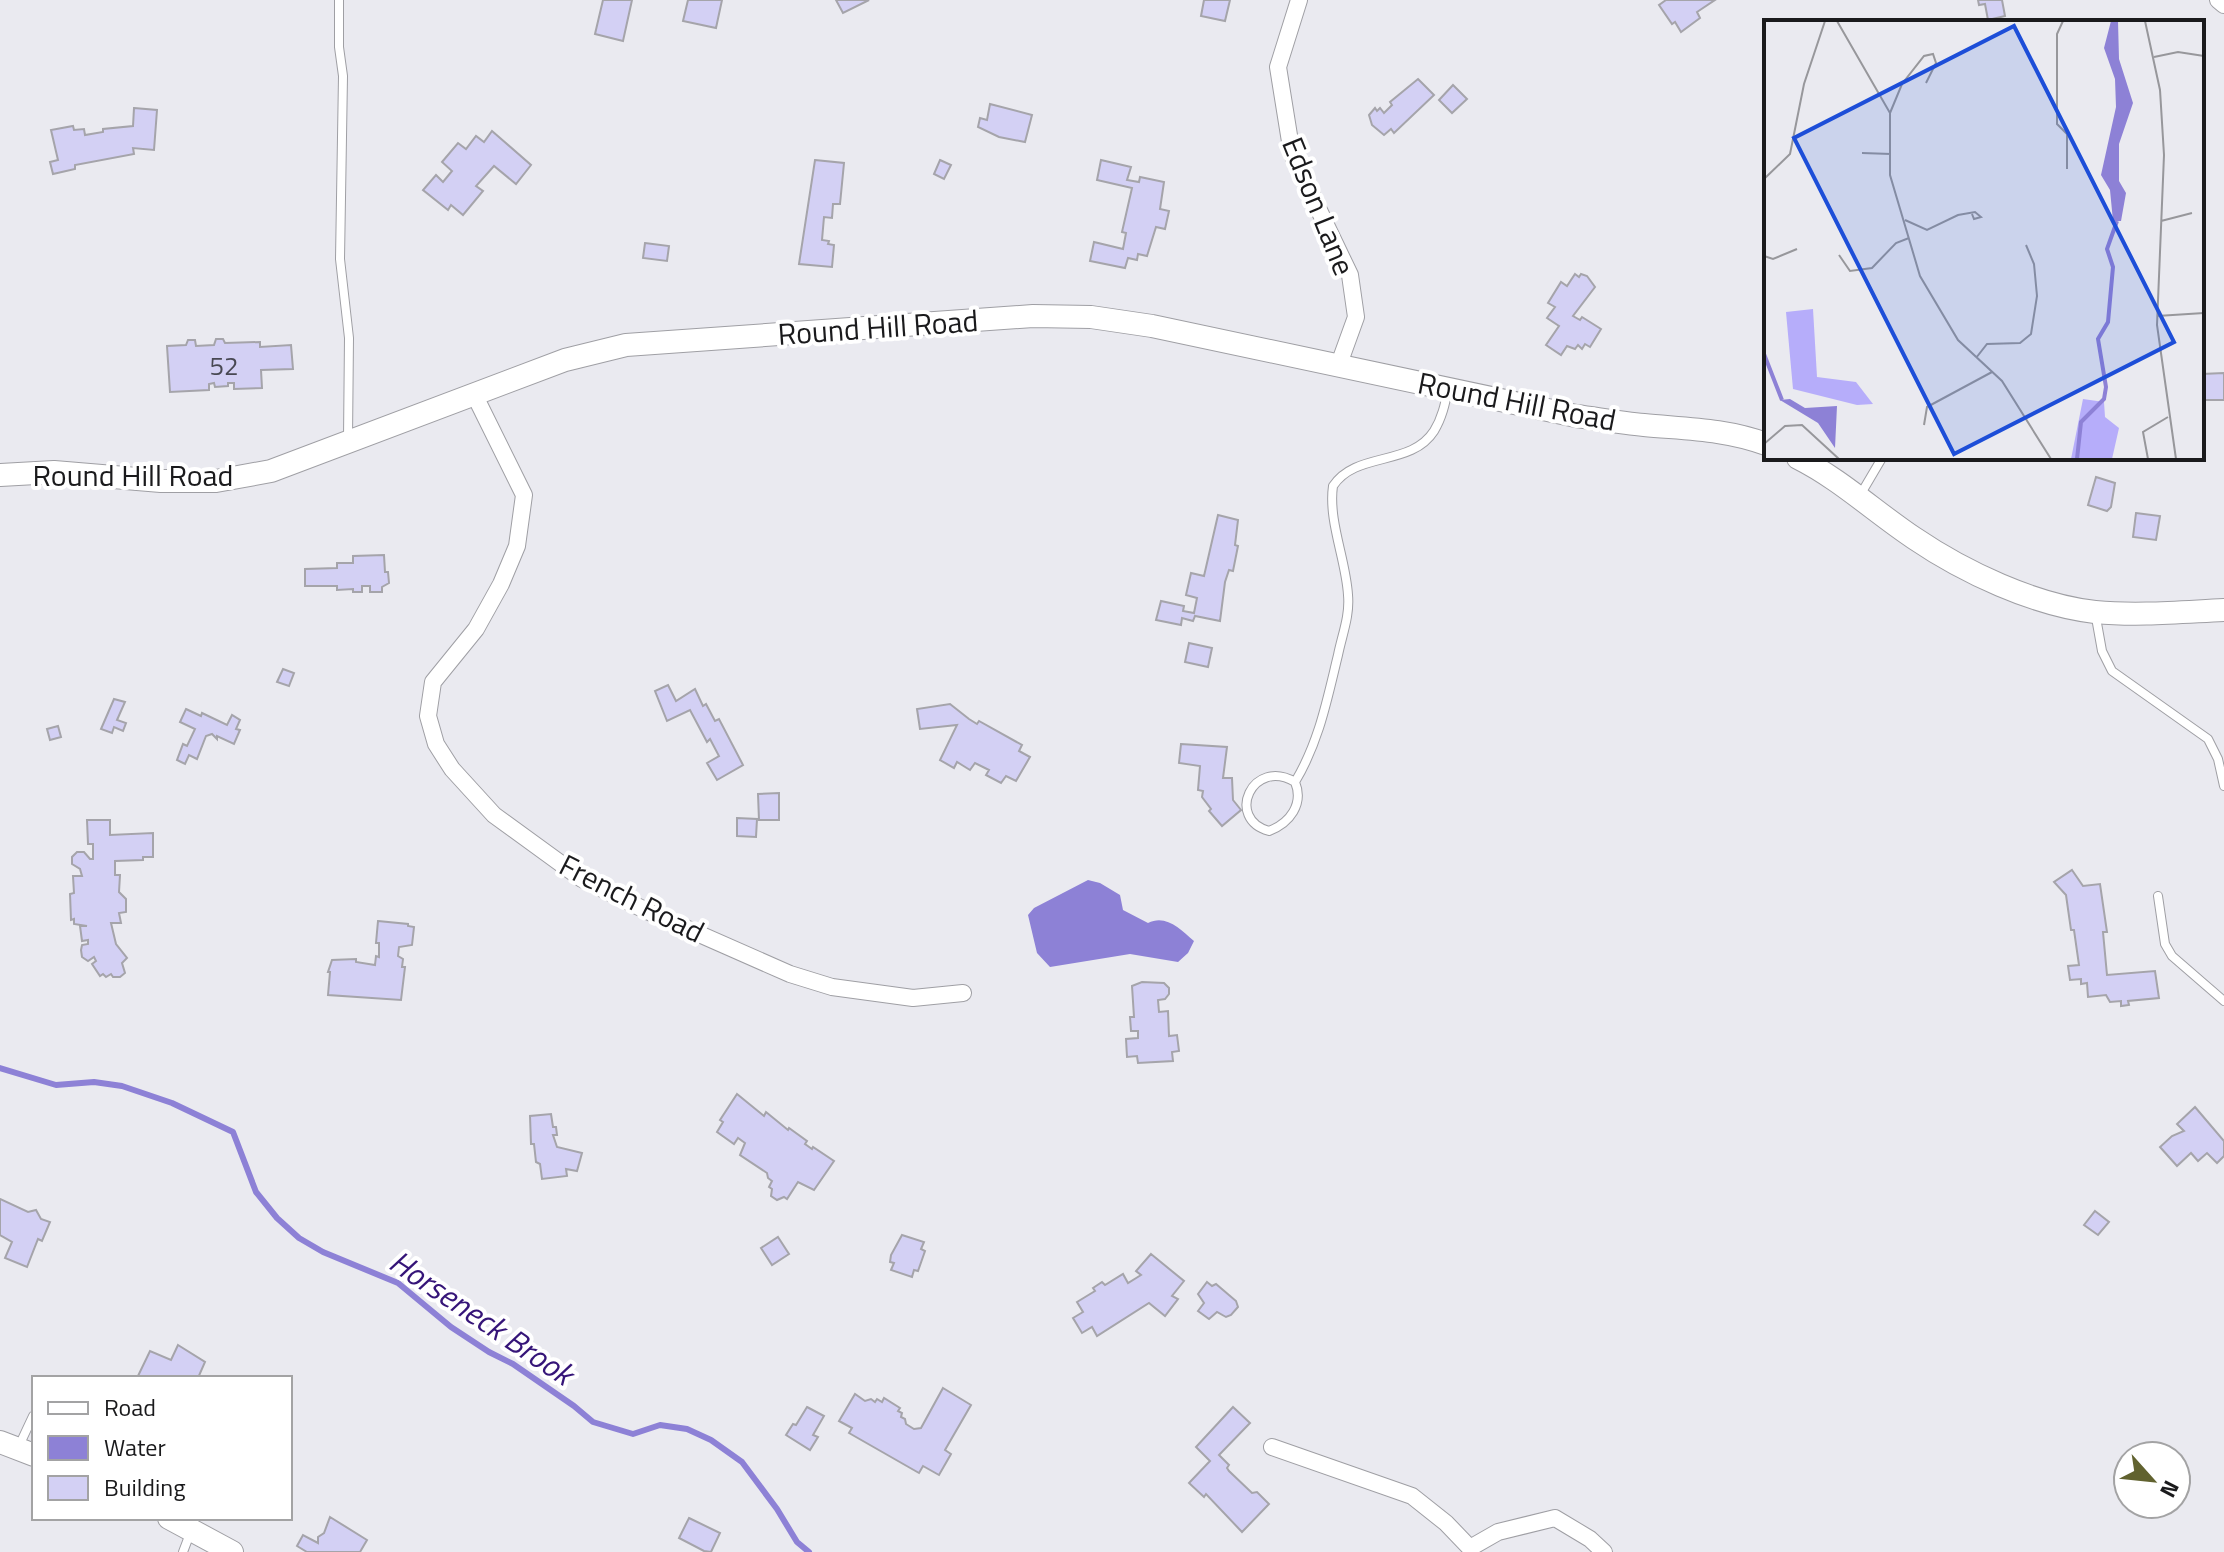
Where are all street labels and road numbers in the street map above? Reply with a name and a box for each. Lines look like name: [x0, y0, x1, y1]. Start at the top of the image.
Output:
street label: Edson Lane: [1270, 130, 1368, 282]
street label: Round Hill Road: [776, 297, 980, 357]
street label: Round Hill Road: [1414, 359, 1620, 443]
street label: Round Hill Road: [33, 452, 233, 498]
street label: French Road: [552, 842, 712, 954]

